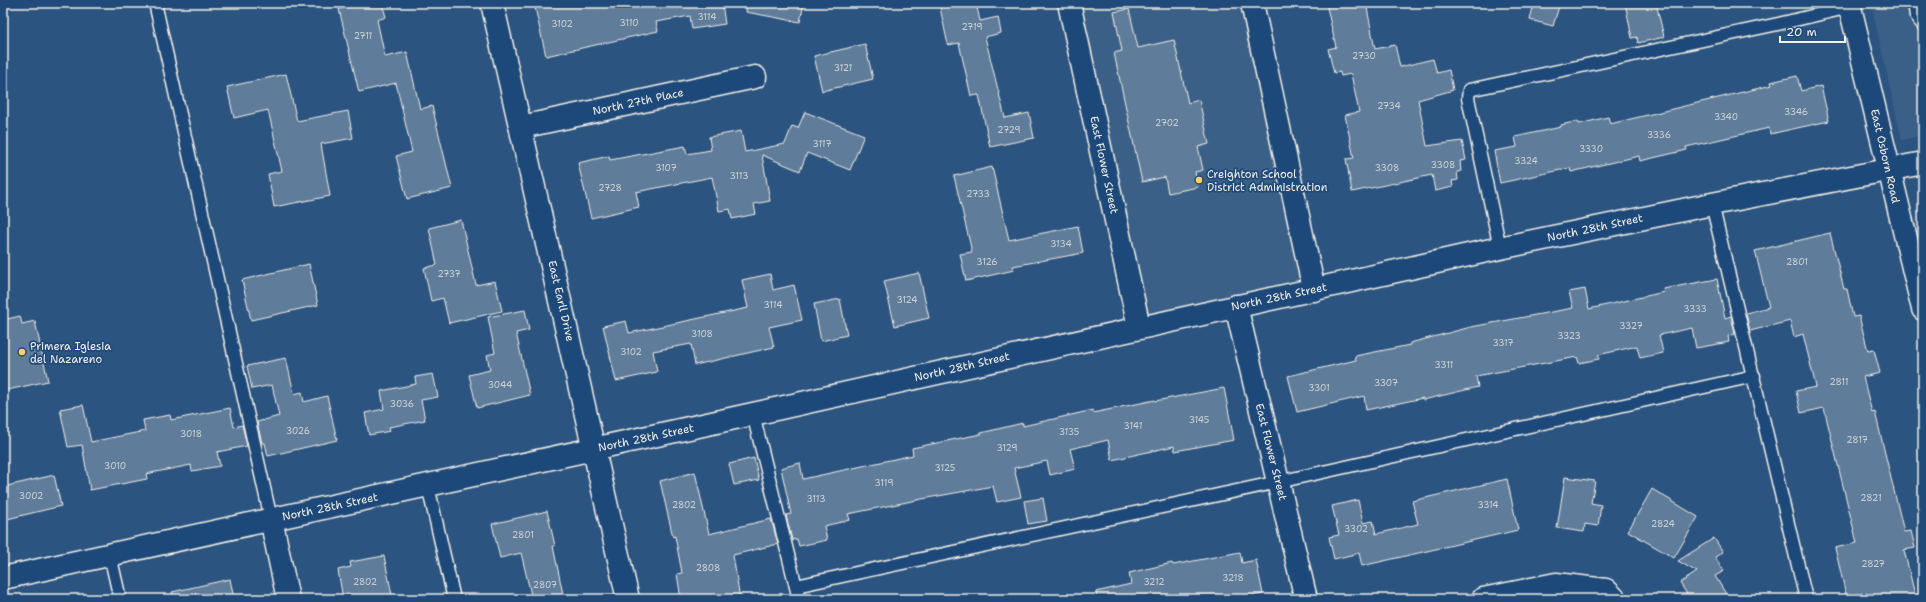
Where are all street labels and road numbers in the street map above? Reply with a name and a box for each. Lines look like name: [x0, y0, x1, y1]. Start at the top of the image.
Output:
street label: North 27th Place: [591, 85, 685, 119]
street label: East Osborn Road: [1867, 107, 1903, 205]
street label: East Flower Street: [1086, 115, 1122, 215]
street label: North 28th Street: [1546, 211, 1644, 245]
street label: East Earll Drive: [544, 259, 578, 343]
street label: North 28th Street: [1230, 280, 1328, 314]
street label: North 28th Street: [913, 349, 1011, 385]
street label: East Flower Street: [1252, 402, 1290, 502]
street label: North 28th Street: [597, 421, 695, 455]
street label: North 28th Street: [281, 490, 379, 524]

